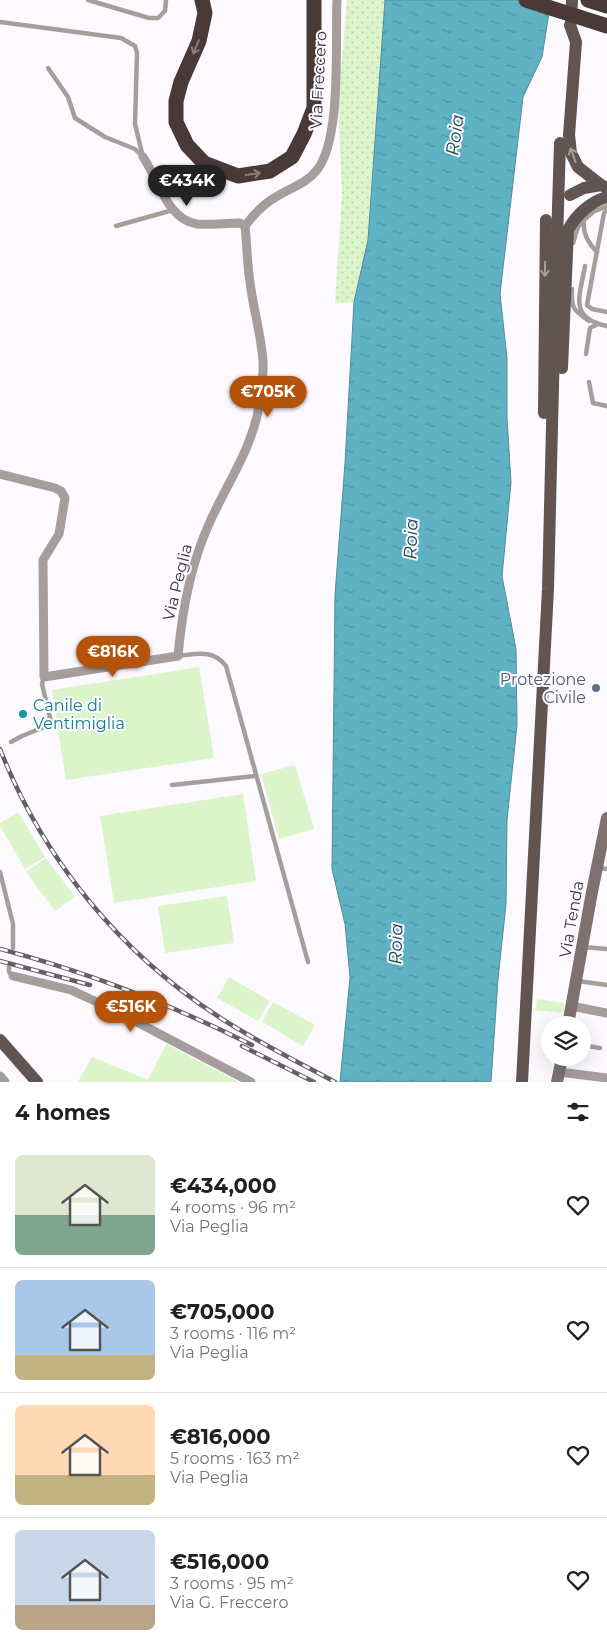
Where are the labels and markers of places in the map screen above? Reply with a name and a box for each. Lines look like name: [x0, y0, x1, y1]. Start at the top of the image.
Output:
pin: €434K: [152, 164, 222, 207]
pin: €705K: [233, 376, 303, 418]
pin: €816K: [78, 636, 148, 678]
place label: Protezione Civile: [500, 670, 586, 707]
marker: Protezione Civile: [590, 682, 602, 694]
place label: Canile di Ventimiglia: [33, 696, 125, 733]
marker: Canile di Ventimiglia: [17, 708, 29, 720]
pin: €516K: [96, 990, 166, 1033]

